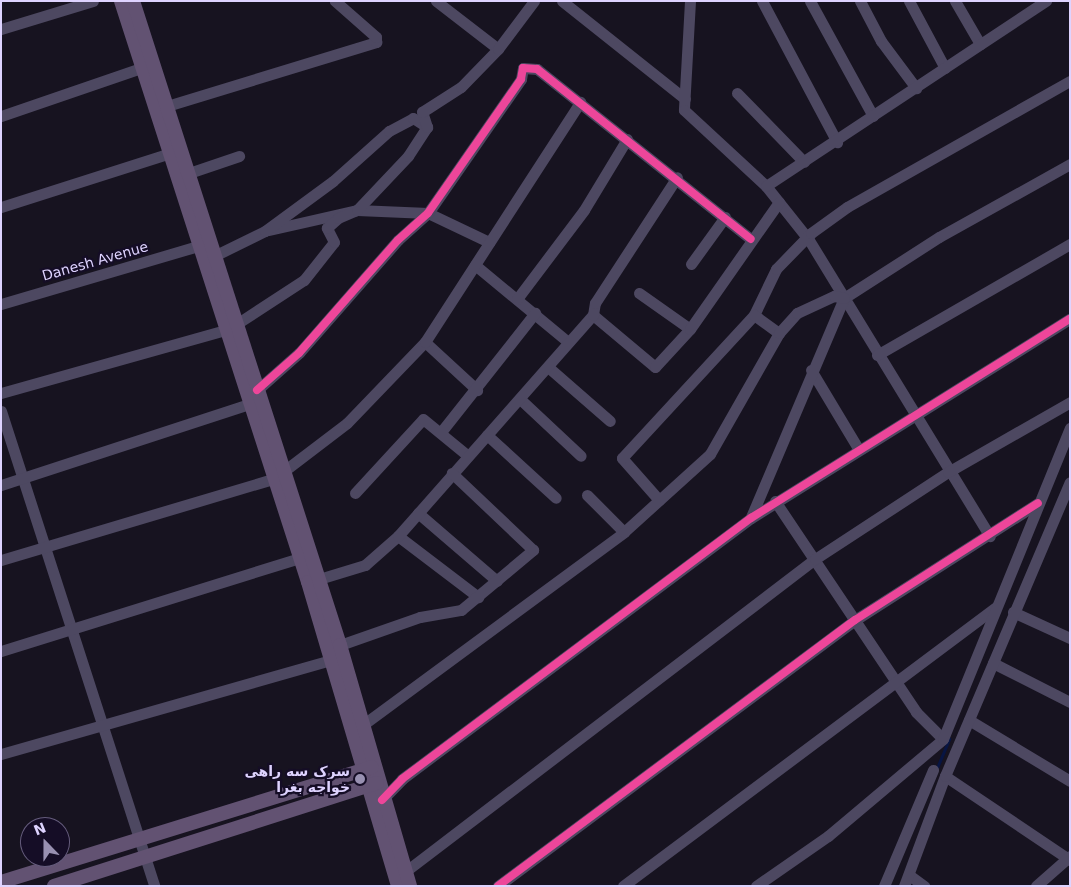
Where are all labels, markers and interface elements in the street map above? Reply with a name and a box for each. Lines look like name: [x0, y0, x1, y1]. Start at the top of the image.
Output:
street label: Danesh Avenue: [40, 238, 150, 284]
place label: سرک سه راهی خواجه بغرا: [244, 763, 350, 796]
marker: سرک سه راهی خواجه بغرا: [354, 773, 366, 785]
north arrow: [20, 817, 70, 867]
text: N: [31, 819, 48, 839]

